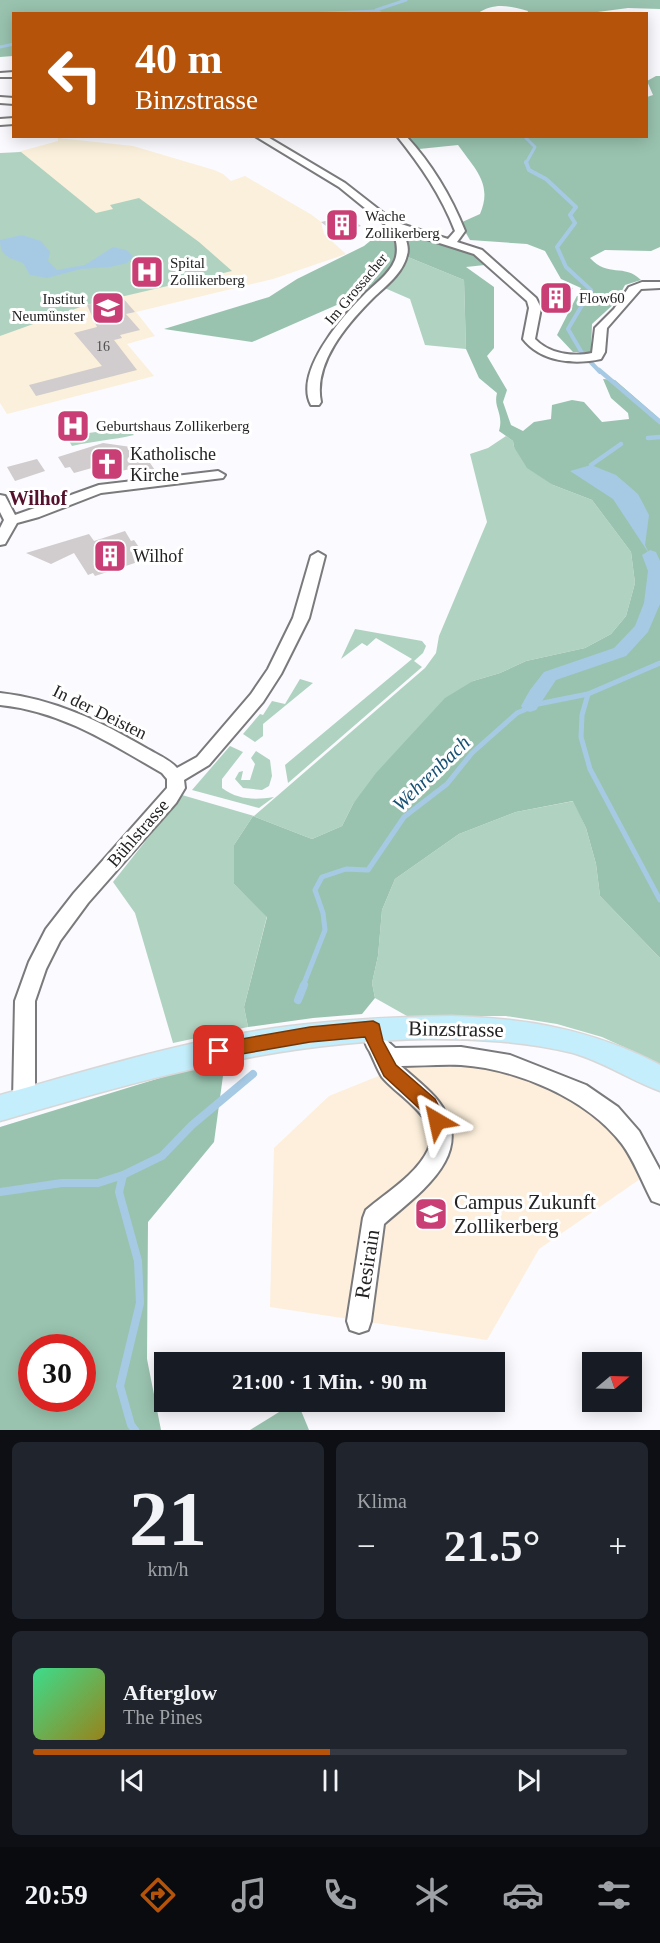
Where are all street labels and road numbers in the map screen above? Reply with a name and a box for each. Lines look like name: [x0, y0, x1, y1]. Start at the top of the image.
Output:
street label: Im Grossacher: [322, 250, 390, 328]
street label: In der Deisten: [50, 681, 150, 743]
street label: Bühlstrasse: [103, 795, 173, 871]
street label: Binzstrasse: [408, 1016, 504, 1042]
street label: Resirain: [350, 1227, 384, 1300]

